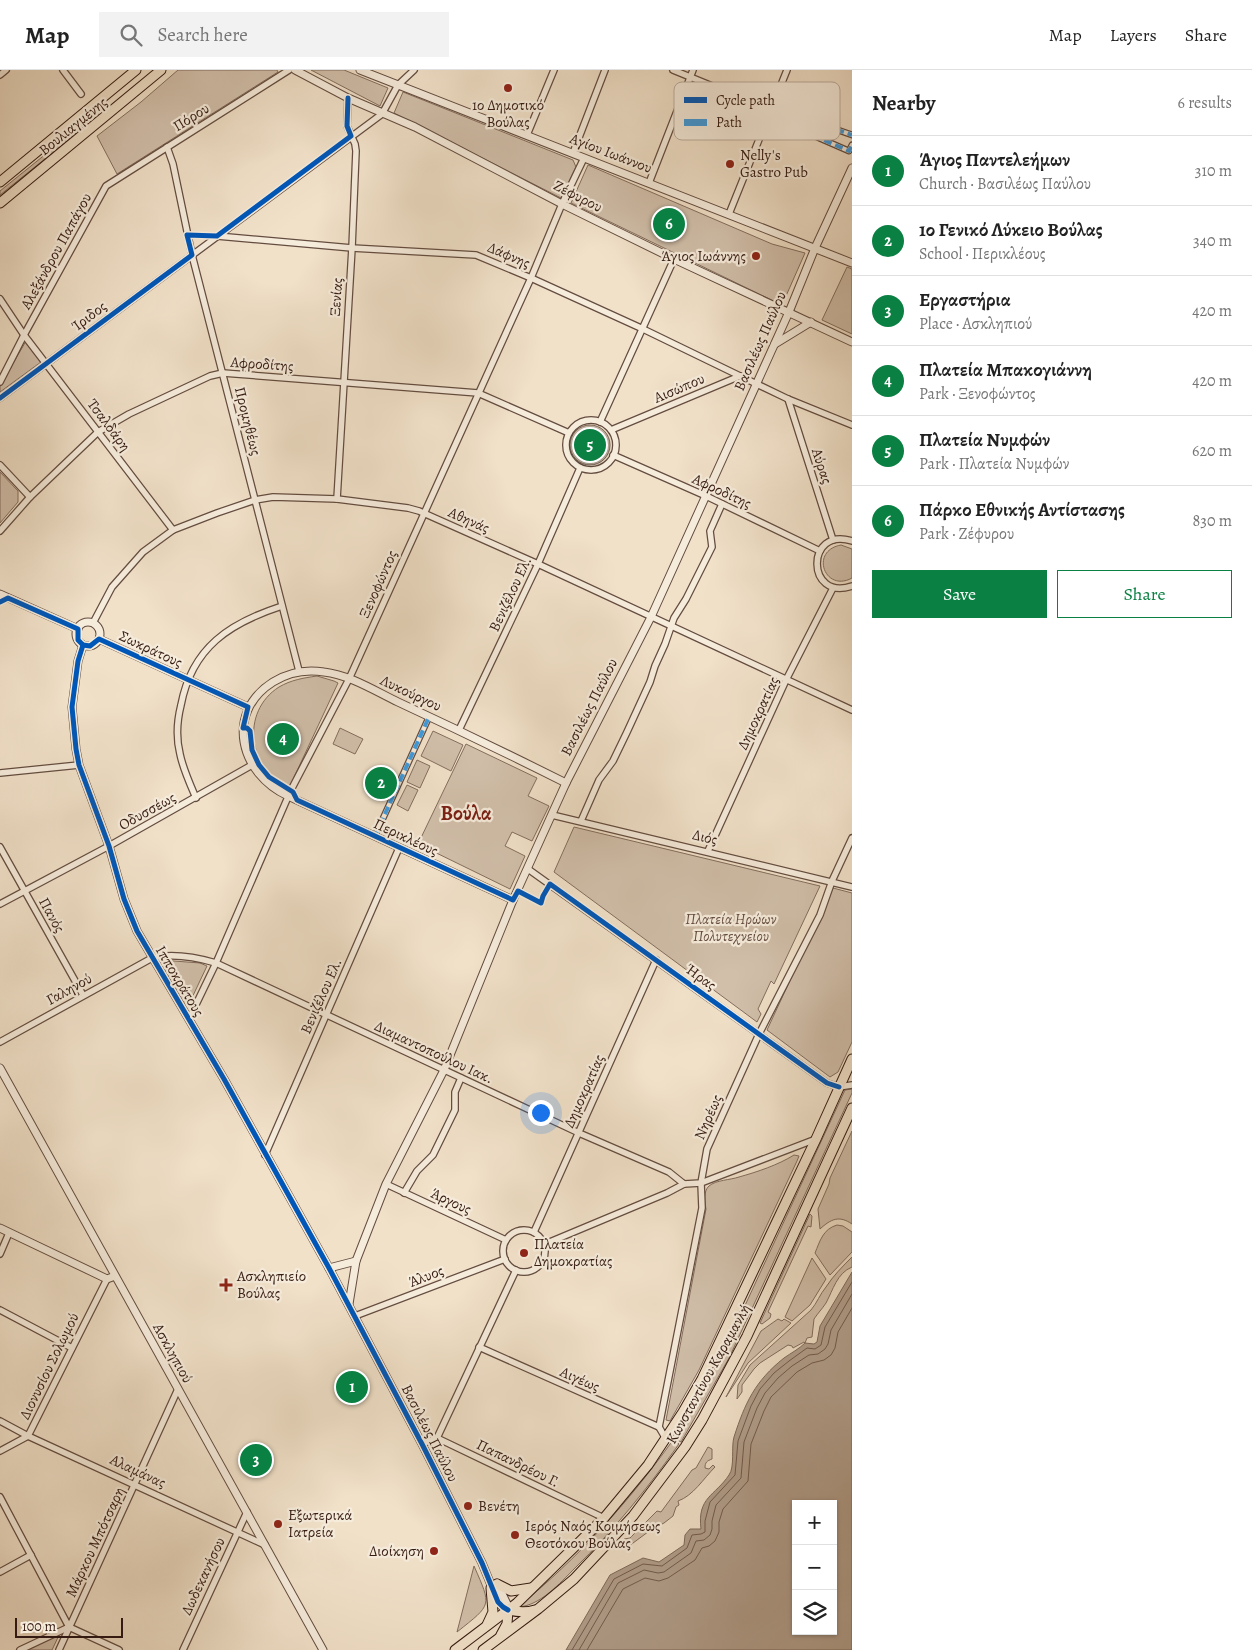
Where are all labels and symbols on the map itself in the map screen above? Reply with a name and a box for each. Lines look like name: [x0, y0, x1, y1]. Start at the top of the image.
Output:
marker: 1ο Δημοτικό Βούλας: [502, 82, 514, 94]
legend: [674, 82, 840, 140]
text: Cycle path: [716, 91, 776, 110]
street label: Βουλιαγμένης: [35, 92, 111, 160]
place label: 1ο Δημοτικό Βούλας: [472, 95, 544, 132]
street label: Πόρου: [169, 98, 213, 136]
text: Path: [716, 113, 743, 132]
street label: Αγίου Ιωάννου: [566, 128, 655, 178]
place label: Nelly's Gastro Pub: [740, 145, 808, 182]
marker: Nelly's Gastro Pub: [724, 158, 736, 170]
street label: Ζέφυρου: [550, 175, 606, 217]
street label: Αλεξάνδρου Παπάγου: [15, 189, 96, 314]
pin: 6: [653, 205, 685, 243]
street label: Δάφνης: [485, 237, 533, 273]
place label: Άγιος Ιωάννης: [661, 246, 746, 266]
marker: Άγιος Ιωάννης: [750, 250, 762, 262]
street label: Ξενίας: [325, 277, 347, 317]
street label: Βασιλέως Παύλου: [729, 288, 791, 394]
street label: Ίριδος: [68, 296, 110, 336]
street label: Αφροδίτης: [229, 352, 294, 376]
street label: Αισώπου: [650, 368, 708, 408]
street label: Προμηθέως: [230, 385, 266, 457]
street label: Τσαλδάρη: [83, 395, 135, 455]
pin: 5: [574, 426, 606, 464]
street label: Αύρας: [807, 445, 837, 486]
street label: Αφροδίτης: [688, 468, 755, 513]
street label: Αθηνάς: [444, 502, 493, 538]
street label: Ξενοφώντος: [354, 547, 402, 621]
street label: Βενιζέλου Ελ.: [484, 553, 536, 635]
street label: Σωκράτους: [116, 626, 186, 672]
street label: Βασιλέως Παύλου: [556, 655, 622, 759]
street label: Λυκούργου: [376, 670, 445, 716]
street label: Δημοκρατίας: [732, 673, 784, 753]
pin: 4: [267, 720, 299, 758]
pin: 2: [365, 764, 397, 802]
street label: Οδυσσέως: [115, 787, 179, 835]
district label: Βούλα: [440, 800, 492, 827]
street label: Περικλέους: [370, 813, 442, 861]
street label: Διός: [691, 824, 719, 850]
street label: Πανός: [34, 894, 70, 936]
park label: Πλατεία Ηρώων Πολυτεχνείου: [685, 909, 777, 946]
street label: Ιπποκράτους: [151, 942, 209, 1020]
street label: Βενιζέλου Ελ.: [295, 955, 347, 1037]
street label: Ήρας: [681, 959, 721, 995]
street label: Γαληνού: [43, 968, 96, 1010]
street label: Διαμαντοπούλου Ιακ.: [371, 1016, 497, 1088]
street label: Δημοκρατίας: [559, 1051, 609, 1131]
street label: Νηρέως: [689, 1091, 727, 1143]
your location: [528, 1100, 554, 1126]
street label: Άργους: [427, 1183, 475, 1219]
place label: Πλατεία Δημοκρατίας: [534, 1234, 612, 1271]
marker: Πλατεία Δημοκρατίας: [518, 1247, 530, 1259]
street label: Άλυος: [406, 1260, 446, 1292]
place label: Ασκληπιείο Βούλας: [236, 1266, 306, 1303]
marker: Ασκληπιείο Βούλας: [219, 1278, 233, 1292]
street label: Κωνσταντίνου Καραμανλή: [661, 1301, 755, 1447]
street label: Διονυσίου Σολωμού: [15, 1309, 84, 1423]
street label: Ασκληπιού: [148, 1319, 198, 1387]
street label: Αιγέως: [556, 1361, 603, 1397]
pin: 1: [336, 1368, 368, 1406]
street label: Βασιλέως Παύλου: [397, 1381, 463, 1485]
street label: Παπανδρέου Γ.: [473, 1434, 563, 1492]
pin: 3: [240, 1441, 272, 1479]
street label: Αλαμάνας: [106, 1449, 169, 1493]
street label: Μάρκου Μπότσαρη: [61, 1484, 129, 1600]
place label: Βενέτη: [478, 1496, 520, 1516]
marker: Βενέτη: [462, 1500, 474, 1512]
place label: Εξωτερικά Ιατρεία: [288, 1505, 352, 1542]
place label: Ιερός Ναός Κοιμήσεως Θεοτόκου Βούλας: [525, 1516, 661, 1553]
marker: Εξωτερικά Ιατρεία: [272, 1518, 284, 1530]
marker: Ιερός Ναός Κοιμήσεως Θεοτόκου Βούλας: [509, 1529, 521, 1541]
street label: Δωδεκανήσου: [176, 1534, 230, 1618]
place label: Διοίκηση: [369, 1541, 424, 1561]
marker: Διοίκηση: [428, 1545, 440, 1557]
scale bar: [15, 1615, 122, 1638]

